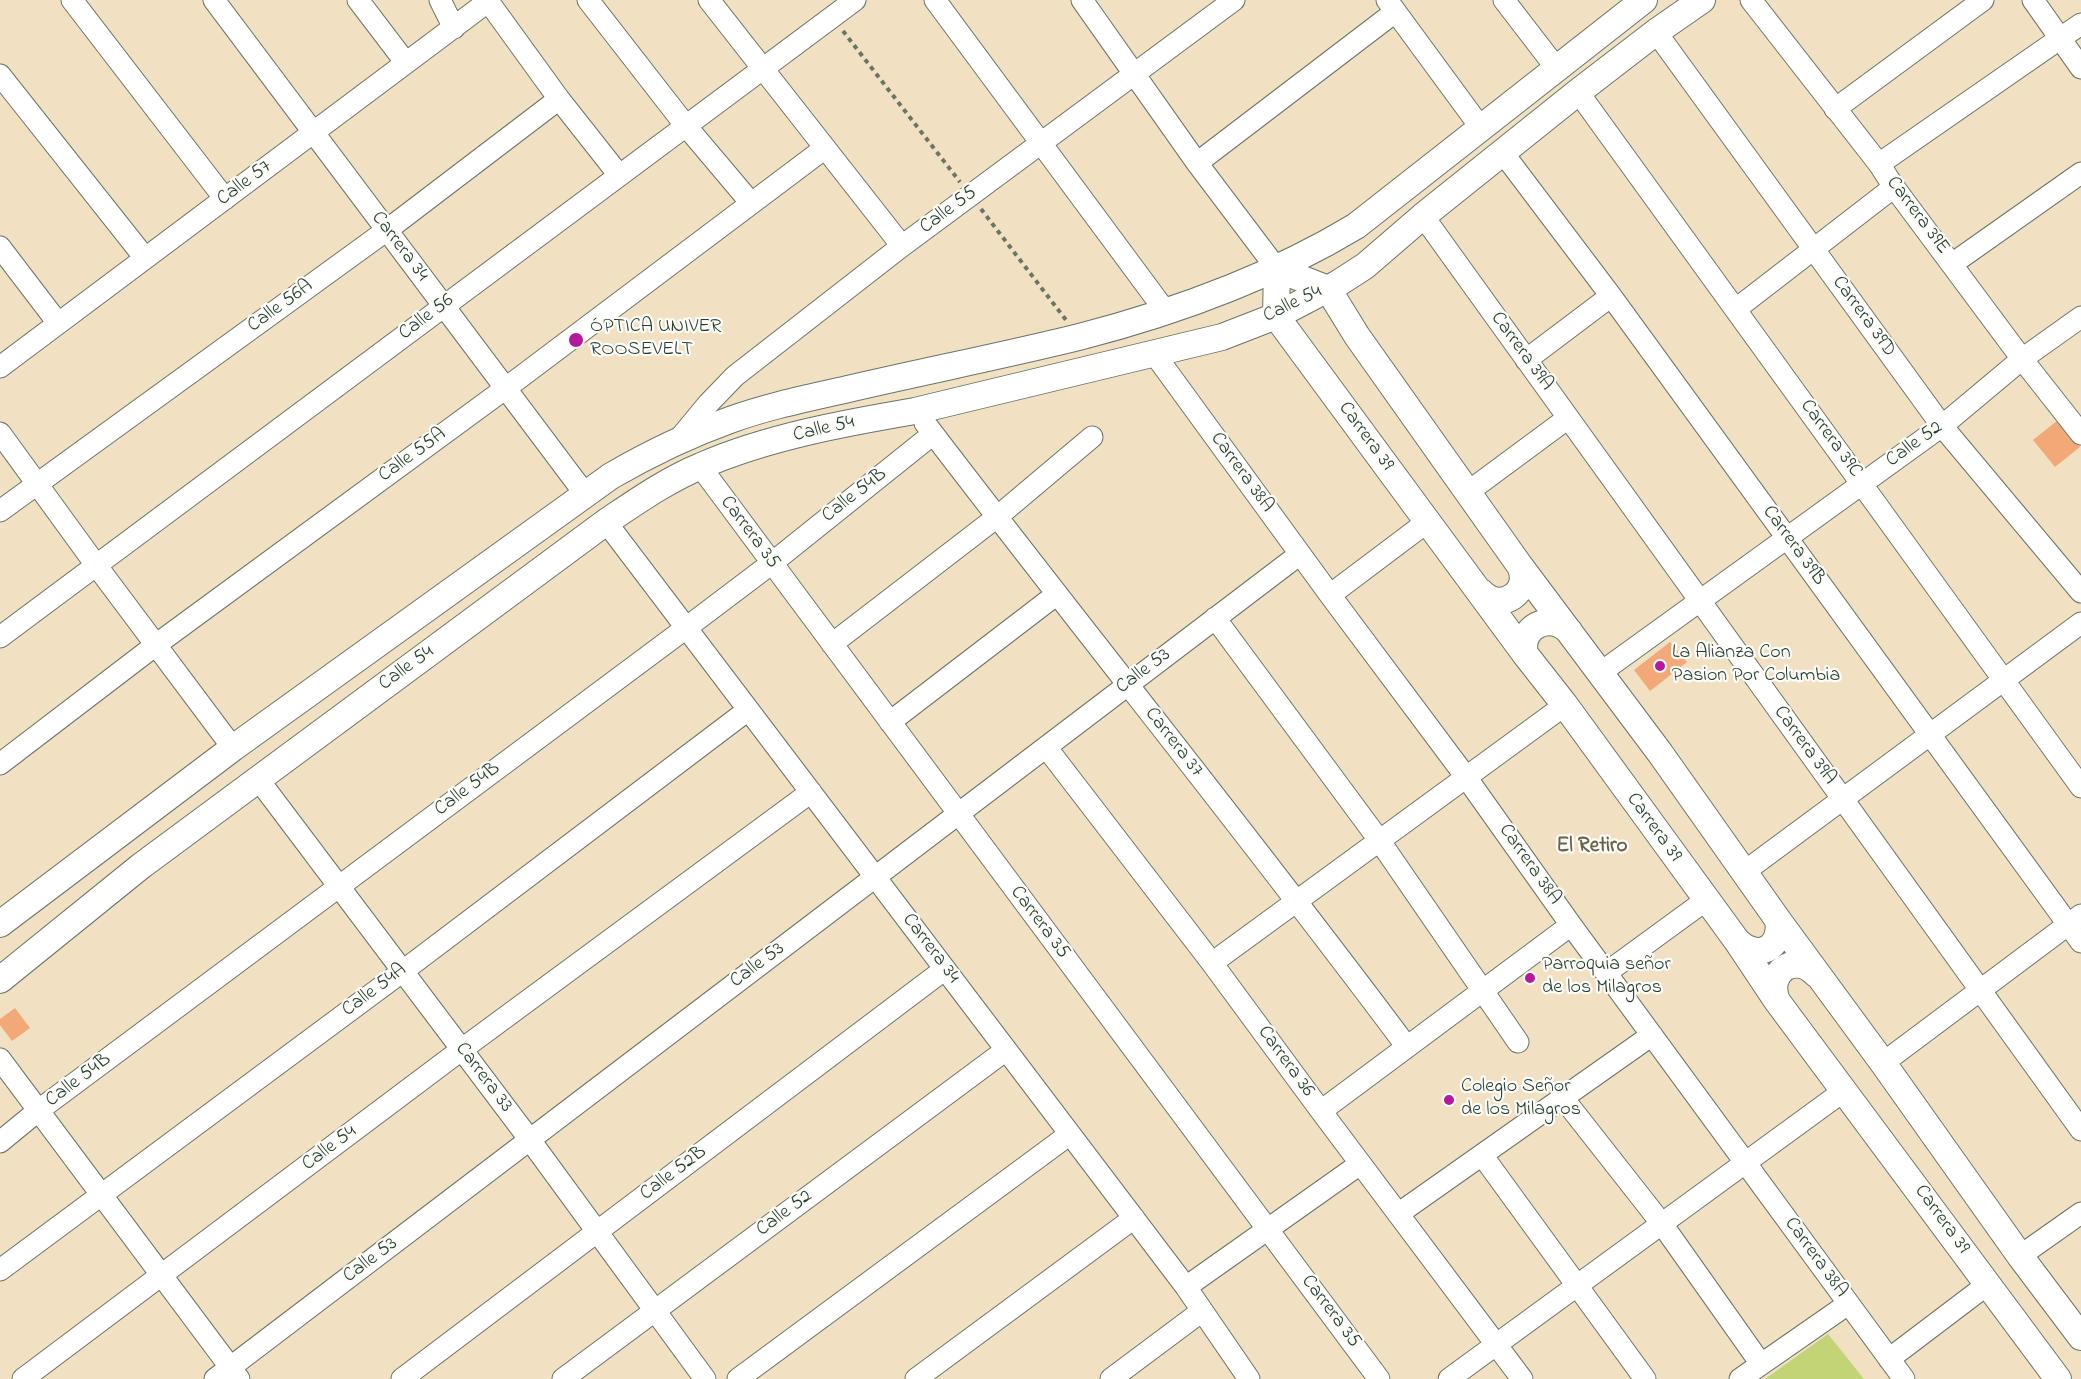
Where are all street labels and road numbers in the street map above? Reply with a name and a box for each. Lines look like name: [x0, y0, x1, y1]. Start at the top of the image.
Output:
street label: Calle 57: [213, 156, 277, 212]
street label: Carrera 39E: [1880, 172, 1954, 260]
street label: Calle 55: [916, 182, 982, 240]
street label: Carrera 34: [365, 207, 433, 287]
street label: Carrera 39D: [1826, 272, 1900, 362]
street label: Calle 56A: [244, 275, 318, 339]
street label: Calle 54: [1260, 281, 1326, 329]
street label: Calle 56: [395, 290, 459, 346]
street label: Carrera 39A: [1484, 308, 1558, 396]
street label: Carrera 39C: [1794, 395, 1866, 483]
street label: Carrera 39: [1332, 398, 1398, 476]
street label: Calle 54: [791, 411, 857, 449]
street label: Calle 52: [1882, 417, 1948, 473]
street label: Calle 55A: [375, 423, 451, 489]
street label: Carrera 38A: [1204, 428, 1278, 518]
street label: Calle 54B: [818, 463, 892, 529]
street label: Carrera 35: [714, 492, 784, 574]
street label: Carrera 39B: [1756, 501, 1830, 591]
street label: Calle 54: [375, 641, 439, 697]
street label: Calle 53: [1112, 644, 1176, 700]
street label: Carrera 39A: [1767, 702, 1841, 790]
street label: Carrera 37: [1138, 703, 1208, 783]
street label: Calle 54B: [431, 758, 505, 822]
street label: Carrera 39: [1620, 789, 1686, 867]
street label: Carrera 38A: [1492, 820, 1566, 910]
street label: Carrera 35: [1004, 882, 1074, 964]
street label: Carrera 34: [896, 909, 964, 989]
street label: Calle 53: [726, 938, 790, 994]
street label: Calle 54A: [338, 959, 412, 1023]
street label: Carrera 36: [1251, 1022, 1319, 1102]
street label: Carrera 33: [449, 1038, 517, 1118]
street label: Calle 54B: [42, 1049, 116, 1113]
street label: Calle 54: [298, 1121, 362, 1177]
street label: Calle 52B: [636, 1141, 712, 1207]
street label: Carrera 39: [1908, 1181, 1974, 1259]
street label: Calle 52: [752, 1185, 818, 1243]
street label: Carrera 38A: [1778, 1213, 1852, 1303]
street label: Calle 53: [339, 1233, 403, 1289]
street label: Carrera 35: [1295, 1271, 1365, 1353]

